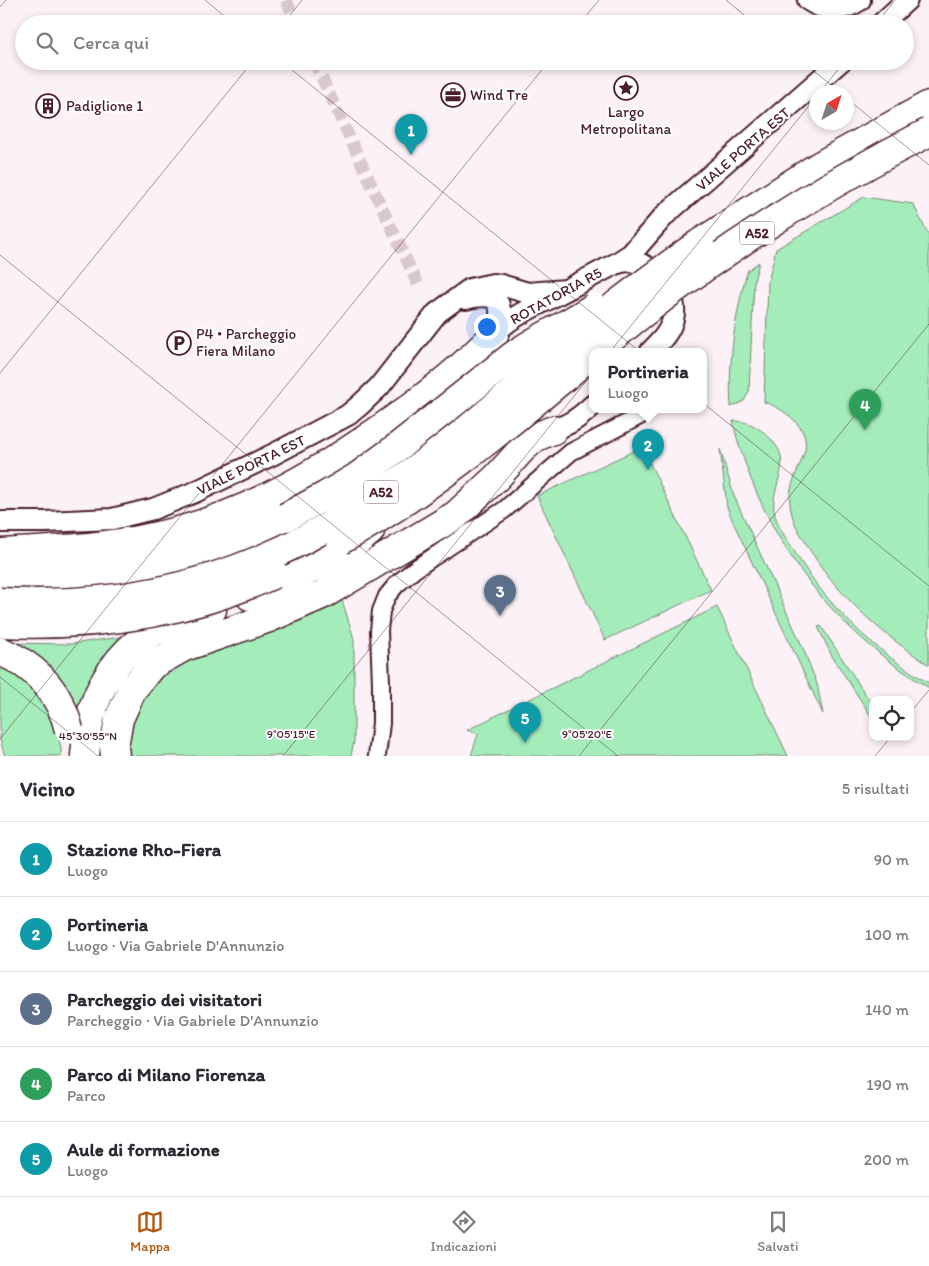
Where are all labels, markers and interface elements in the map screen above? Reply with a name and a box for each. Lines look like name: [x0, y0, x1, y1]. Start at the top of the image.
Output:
search box: [15, 15, 914, 70]
icon: search: [33, 29, 61, 57]
text: Cerca qui: [73, 31, 149, 54]
place icon: Largo Metropolitana: [613, 75, 639, 101]
office icon: Wind Tre: [440, 82, 466, 108]
north arrow: [809, 85, 854, 130]
place label: Wind Tre: [470, 86, 528, 104]
building icon: Padiglione 1: [35, 93, 61, 119]
place label: Padiglione 1: [66, 97, 143, 115]
place label: Largo Metropolitana: [581, 103, 672, 138]
street label: VIALE PORTA EST: [692, 103, 794, 195]
pin: 1: [395, 114, 427, 155]
road number: A52: [740, 222, 774, 244]
street label: ROTATORIA R5: [507, 263, 605, 329]
your location: [474, 314, 500, 340]
place label: P4 • Parcheggio Fiera Milano: [196, 325, 296, 360]
parking icon: P4 • Parcheggio Fiera Milano: [166, 330, 192, 356]
popup: [589, 348, 707, 413]
text: Portineria: [607, 360, 689, 383]
text: Luogo: [607, 383, 649, 402]
pin: 4: [849, 389, 881, 430]
pin: 2: [632, 429, 664, 470]
street label: VIALE PORTA EST: [194, 431, 309, 499]
road number: A52: [364, 481, 398, 504]
pin: 3: [484, 575, 516, 616]
map controls: [869, 696, 914, 741]
button: locate: [869, 696, 914, 741]
pin: 5: [509, 702, 541, 743]
text: 9°05'15"E: [267, 727, 316, 741]
text: 9°05'20"E: [562, 727, 613, 741]
text: 45°30'55"N: [59, 729, 117, 743]
text: Vicino: [20, 776, 75, 801]
text: 5 risultati: [842, 779, 909, 798]
text: Stazione Rho-Fiera: [67, 838, 221, 861]
text: 1: [32, 850, 40, 869]
text: 90 m: [874, 850, 909, 869]
text: Luogo: [67, 861, 108, 880]
text: Portineria: [67, 913, 148, 936]
text: 2: [32, 925, 40, 944]
text: 100 m: [865, 925, 909, 944]
text: Luogo · Via Gabriele D'Annunzio: [67, 936, 284, 955]
text: Parcheggio dei visitatori: [67, 988, 262, 1011]
text: 3: [32, 1000, 40, 1019]
text: 140 m: [865, 1000, 909, 1019]
text: Parcheggio · Via Gabriele D'Annunzio: [67, 1011, 319, 1030]
text: Parco di Milano Fiorenza: [67, 1063, 266, 1086]
text: 4: [31, 1075, 41, 1094]
text: 190 m: [866, 1075, 909, 1094]
text: Parco: [67, 1086, 106, 1105]
text: Aule di formazione: [67, 1138, 220, 1161]
text: 5: [32, 1150, 40, 1169]
text: 200 m: [864, 1150, 909, 1169]
text: Luogo: [67, 1161, 108, 1180]
tab: Mappa: [130, 1208, 170, 1255]
tab: Indicazioni: [431, 1208, 497, 1255]
tab: Salvati: [757, 1208, 799, 1255]

